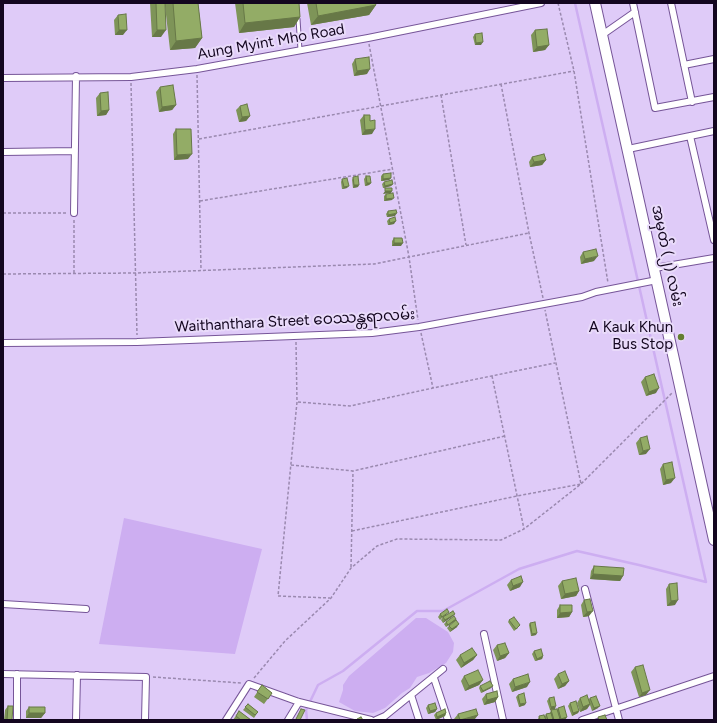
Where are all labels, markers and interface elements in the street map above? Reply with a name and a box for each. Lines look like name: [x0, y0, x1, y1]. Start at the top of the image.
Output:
street label: Aung Myint Mho Road: [196, 20, 346, 64]
street label: အမှတ် (၂) လမ်း: [647, 204, 687, 308]
street label: Waithanthara Street ဝေဿန္တရာလမ်း: [174, 306, 416, 336]
place label: A Kauk Khun Bus Stop: [589, 319, 673, 354]
marker: A Kauk Khun Bus Stop: [676, 332, 686, 342]

